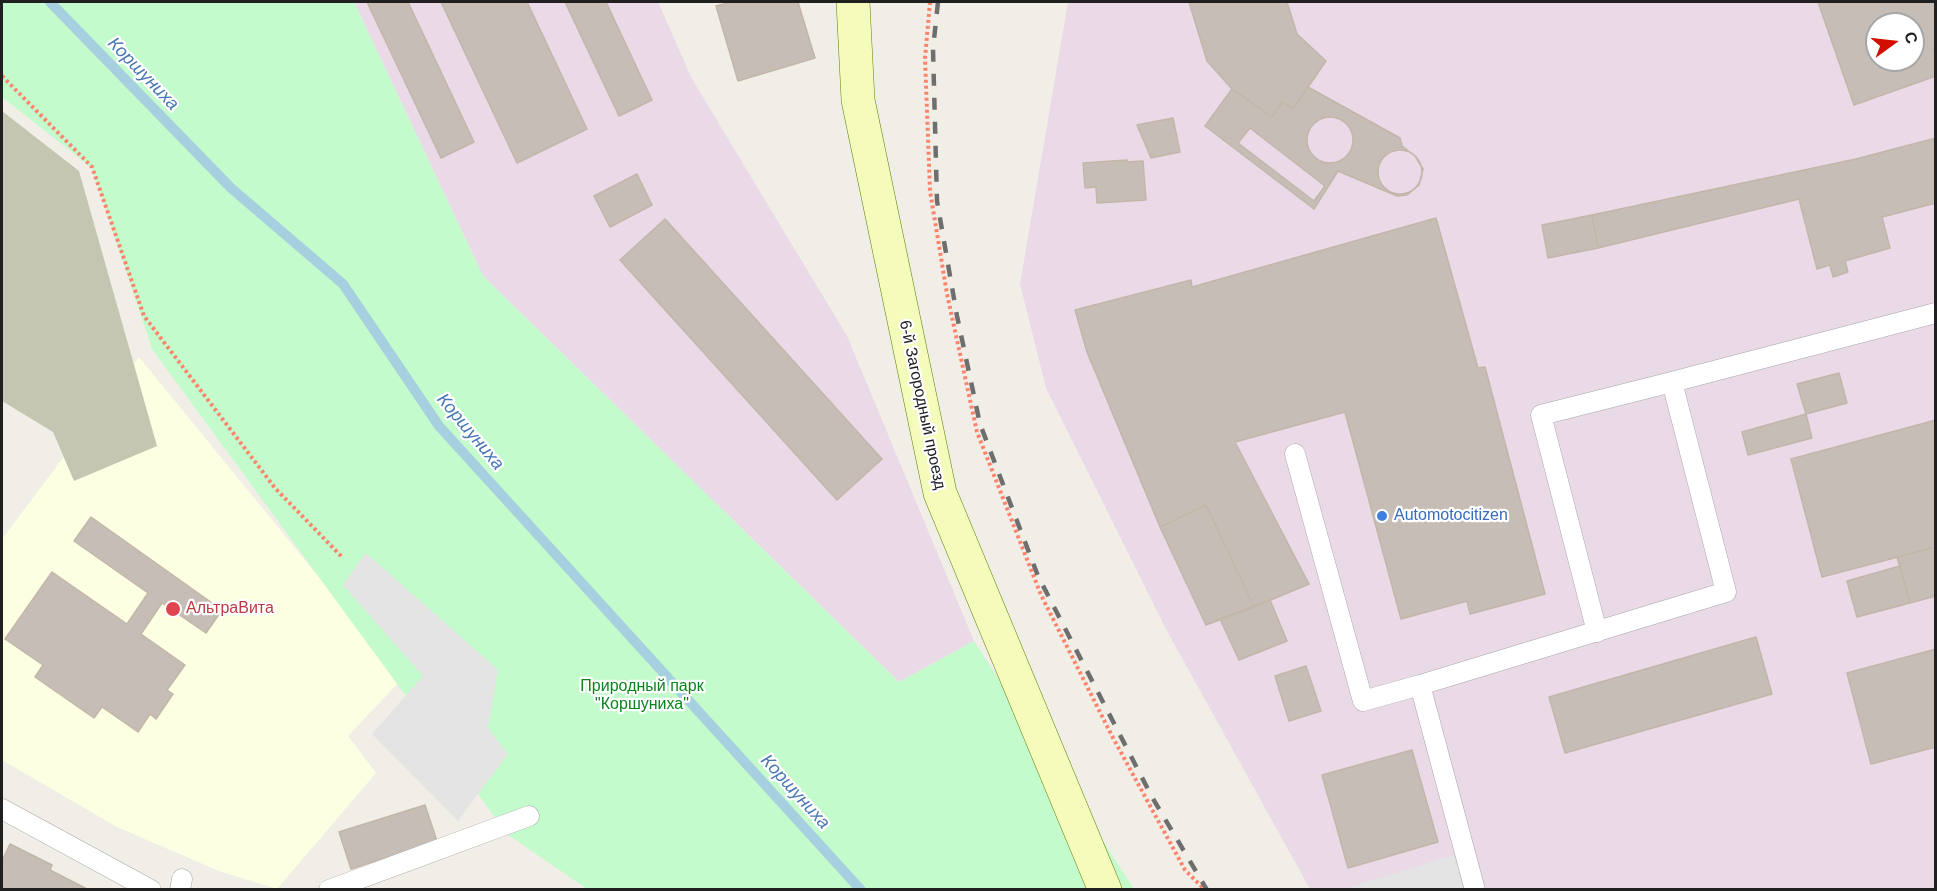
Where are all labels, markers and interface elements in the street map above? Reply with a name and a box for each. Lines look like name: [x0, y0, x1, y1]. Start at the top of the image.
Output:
north arrow: [1865, 12, 1925, 72]
text: С: [1901, 30, 1921, 46]
water label: Коршуниха: [103, 33, 183, 115]
street label: 6-й Загородный проезд: [895, 319, 949, 491]
water label: Коршуниха: [432, 389, 508, 475]
place label: Automotocitizen: [1394, 506, 1508, 526]
marker: Automotocitizen: [1375, 509, 1389, 523]
place label: АльтраВита: [186, 599, 274, 619]
marker: АльтраВита: [164, 600, 182, 618]
park label: Природный парк "Коршуниха": [580, 677, 704, 715]
water label: Коршуниха: [756, 750, 834, 834]

